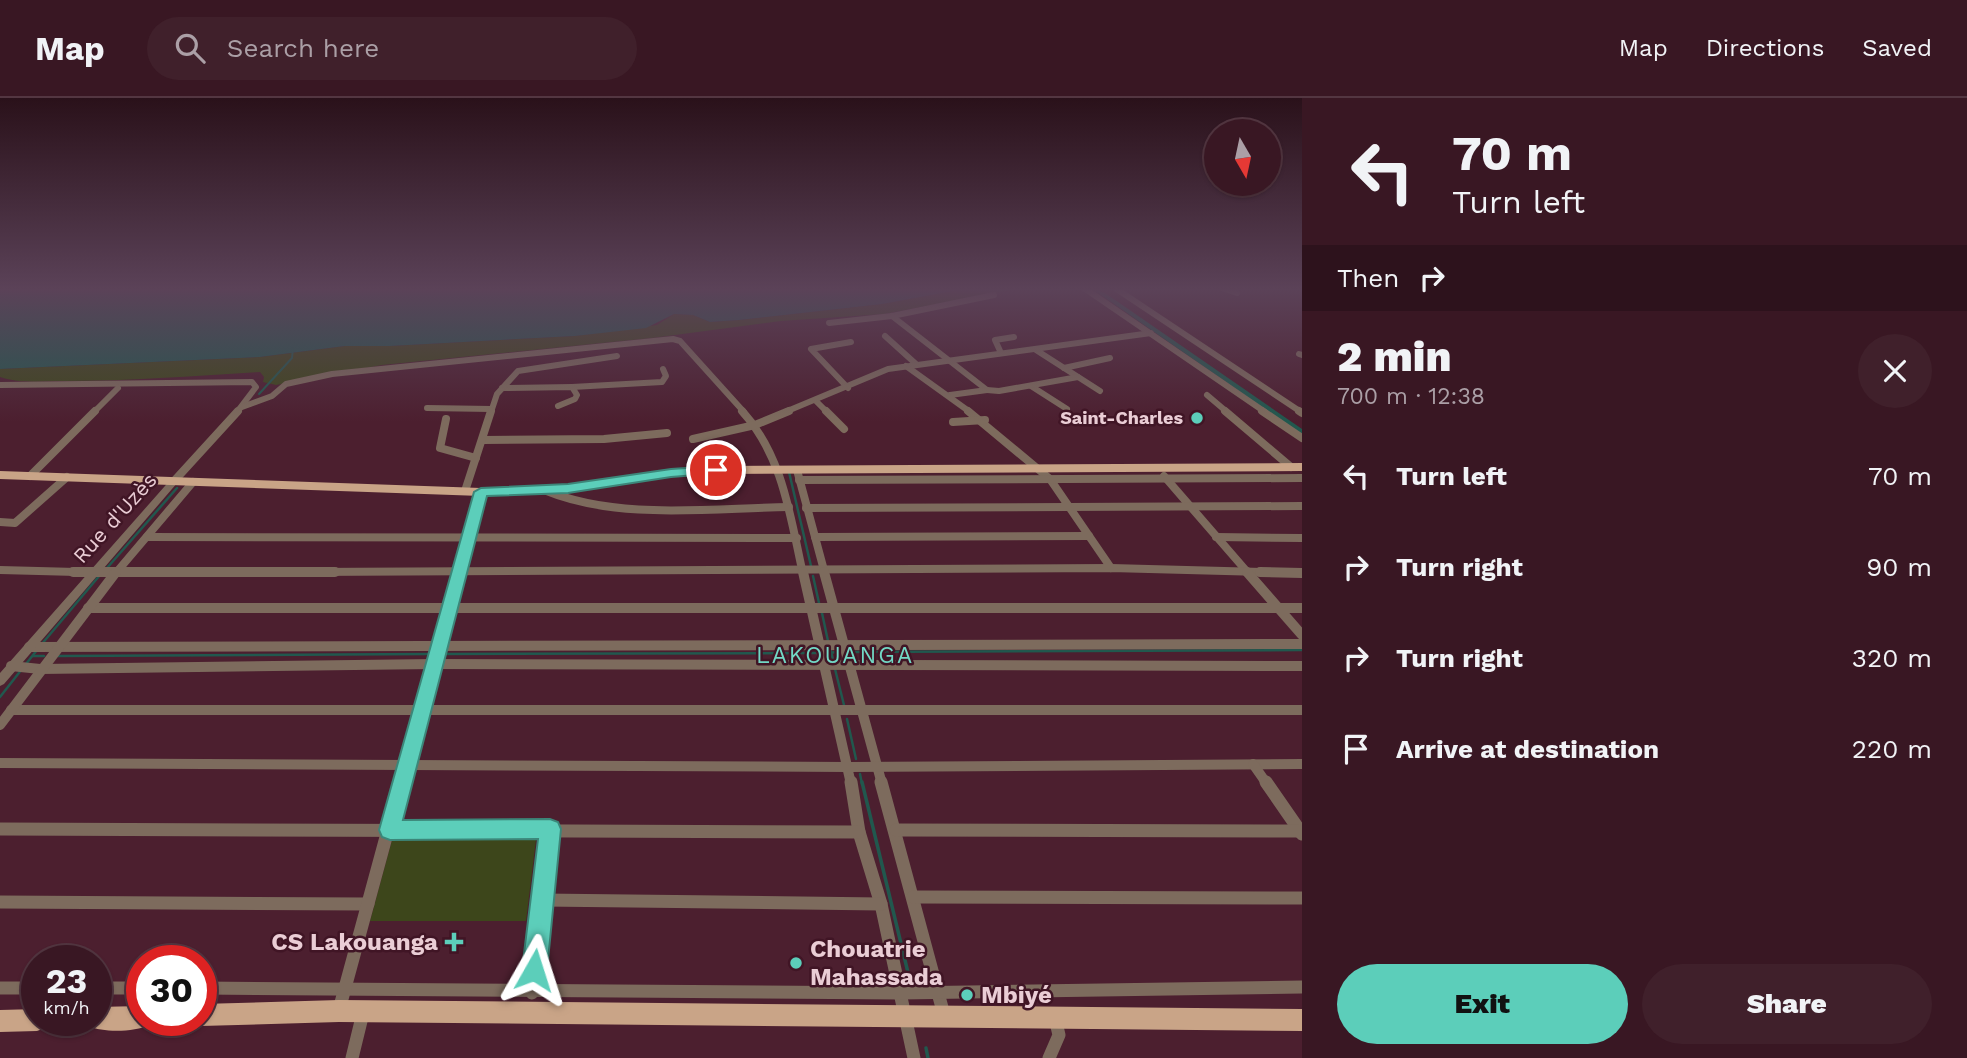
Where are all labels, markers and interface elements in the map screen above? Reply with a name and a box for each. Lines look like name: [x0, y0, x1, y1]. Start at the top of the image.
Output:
search box: [147, 17, 637, 80]
text: Map: [35, 29, 105, 68]
icon: search: [171, 29, 209, 67]
text: Search here: [227, 33, 379, 63]
text: Map: [1619, 34, 1668, 62]
text: Directions: [1706, 34, 1824, 62]
text: Saved: [1862, 34, 1932, 62]
north arrow: [1204, 119, 1281, 196]
map controls: [1204, 119, 1281, 196]
text: 70 m: [1452, 124, 1572, 182]
icon: left: [1337, 126, 1428, 217]
text: Turn left: [1452, 183, 1585, 221]
icon: right: [1413, 259, 1451, 297]
text: Then: [1337, 263, 1399, 293]
text: 2 min: [1337, 332, 1451, 381]
button: close: [1858, 334, 1932, 408]
text: 700 m · 12:38: [1337, 383, 1485, 410]
place label: Saint-Charles: [1060, 407, 1183, 428]
marker: Saint-Charles: [1189, 410, 1205, 426]
pin: [686, 440, 746, 500]
icon: arrive: [697, 451, 735, 489]
icon: left: [1337, 457, 1375, 495]
text: Turn left: [1396, 461, 1507, 491]
text: 70 m: [1868, 461, 1932, 491]
street label: Rue d'Uzès: [68, 467, 162, 568]
icon: right: [1337, 548, 1375, 586]
text: Turn right: [1396, 552, 1523, 582]
text: 90 m: [1866, 552, 1932, 582]
icon: right: [1337, 639, 1375, 677]
district label: LAKOUANGA: [756, 642, 914, 669]
text: Turn right: [1396, 643, 1523, 673]
text: 320 m: [1852, 643, 1932, 673]
icon: arrive: [1337, 730, 1375, 768]
text: Arrive at destination: [1396, 734, 1659, 764]
text: 220 m: [1852, 734, 1932, 764]
place label: CS Lakouanga: [271, 928, 438, 956]
marker: CS Lakouanga: [444, 932, 464, 952]
position arrow: [497, 933, 571, 1007]
place label: Chouatrie Mahassada: [810, 935, 943, 991]
speed limit sign: 30: [126, 945, 217, 1036]
marker: Chouatrie Mahassada: [788, 955, 804, 971]
text: 23: [46, 960, 87, 1002]
button: Exit: [1337, 964, 1628, 1044]
button: Share: [1642, 964, 1932, 1044]
place label: Mbiyé: [981, 981, 1052, 1009]
marker: Mbiyé: [959, 987, 975, 1003]
text: km/h: [43, 997, 90, 1018]

